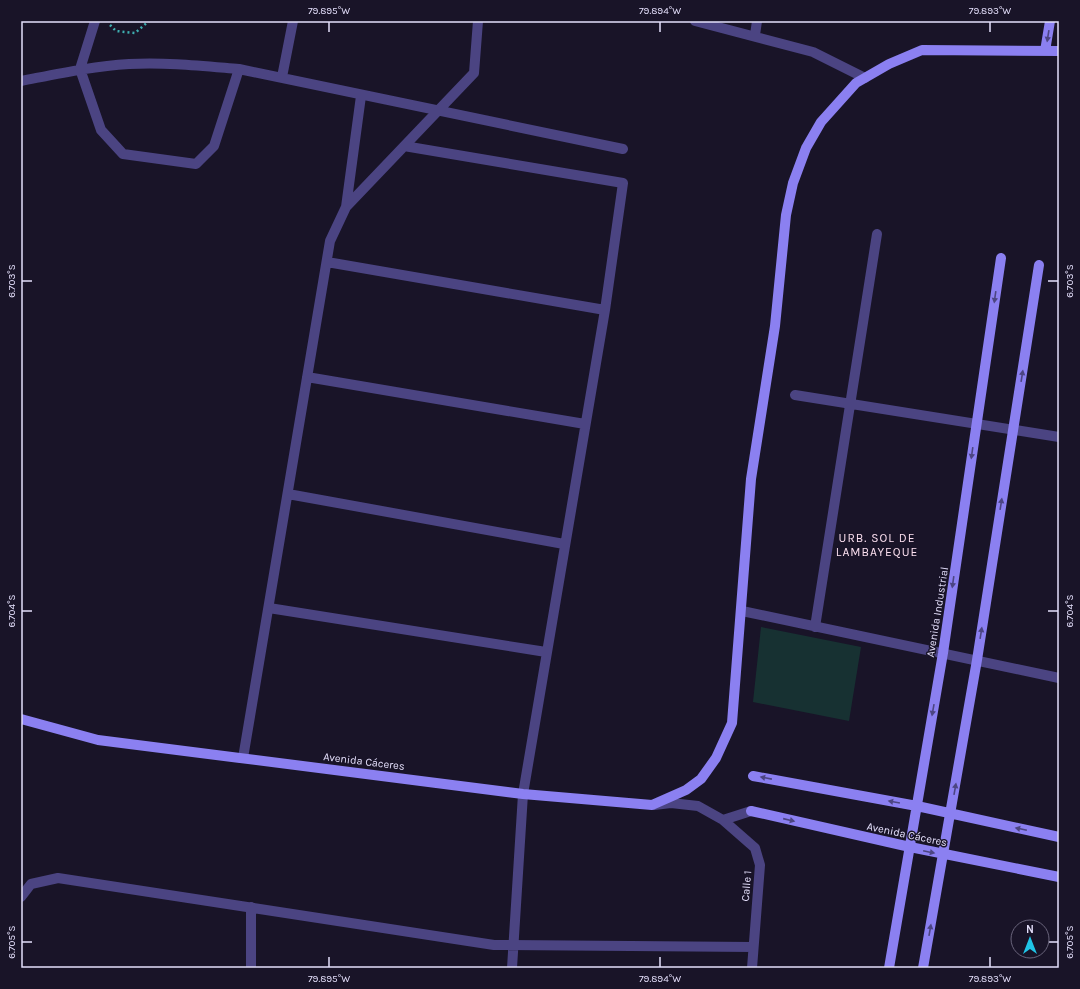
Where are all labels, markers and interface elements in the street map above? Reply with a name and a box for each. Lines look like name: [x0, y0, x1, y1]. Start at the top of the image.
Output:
text: 79.895°W: [308, 5, 350, 17]
text: 79.894°W: [639, 5, 681, 17]
text: 79.893°W: [969, 5, 1011, 17]
one-way arrow: [1045, 30, 1051, 42]
text: 6.703°S: [6, 264, 18, 298]
text: 6.703°S: [1064, 264, 1076, 298]
one-way arrow: [992, 291, 998, 303]
one-way arrow: [1019, 370, 1025, 382]
one-way arrow: [969, 447, 975, 459]
one-way arrow: [998, 498, 1004, 510]
district label: URB. SOL DE LAMBAYEQUE: [836, 531, 918, 559]
street label: Avenida Industrial: [924, 566, 951, 658]
one-way arrow: [950, 576, 956, 588]
text: 6.704°S: [6, 594, 18, 628]
text: 6.704°S: [1064, 594, 1076, 628]
one-way arrow: [978, 627, 984, 639]
one-way arrow: [930, 704, 936, 717]
street label: Avenida Cáceres: [323, 750, 406, 773]
one-way arrow: [760, 775, 772, 781]
one-way arrow: [952, 783, 958, 795]
one-way arrow: [887, 799, 900, 805]
one-way arrow: [782, 818, 795, 824]
street label: Avenida Cáceres: [865, 820, 949, 849]
one-way arrow: [1015, 825, 1027, 831]
one-way arrow: [923, 849, 935, 855]
street label: Calle 1: [739, 870, 754, 902]
north arrow: [1010, 919, 1050, 959]
text: N: [1026, 923, 1034, 936]
one-way arrow: [927, 924, 933, 936]
text: 6.705°S: [6, 925, 18, 959]
text: 6.705°S: [1064, 925, 1076, 959]
text: 79.895°W: [308, 973, 350, 985]
text: 79.894°W: [639, 973, 681, 985]
text: 79.893°W: [969, 973, 1011, 985]

